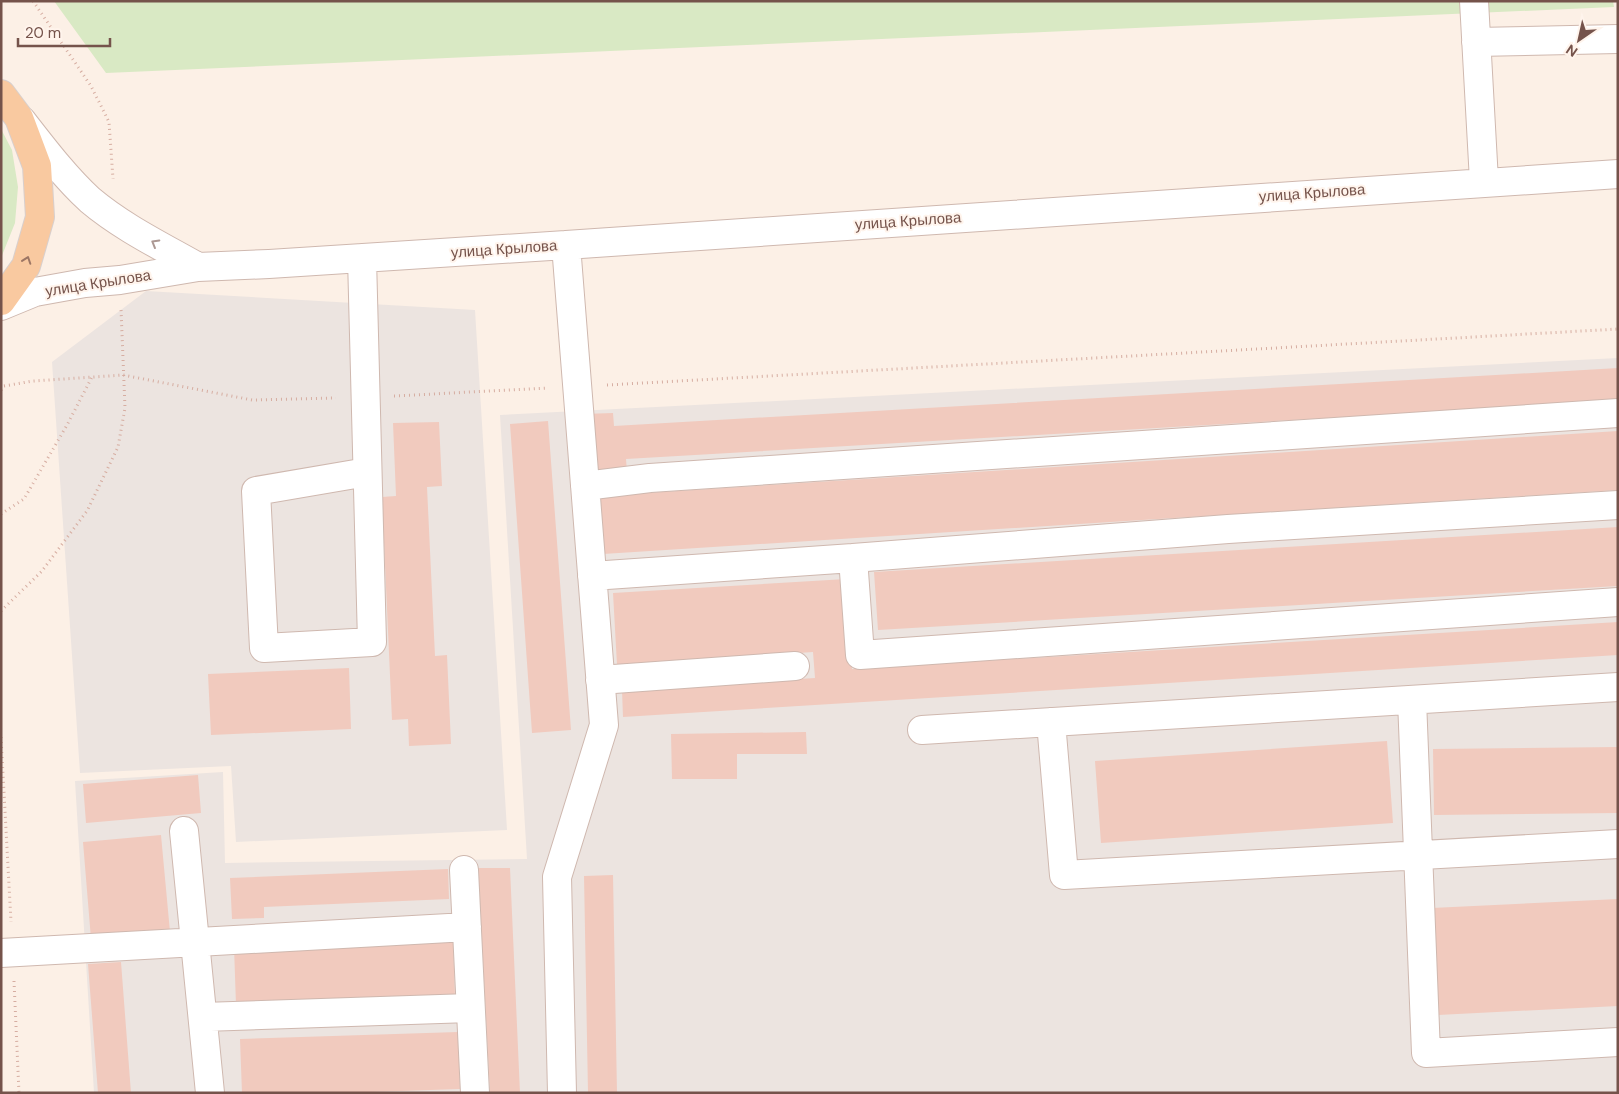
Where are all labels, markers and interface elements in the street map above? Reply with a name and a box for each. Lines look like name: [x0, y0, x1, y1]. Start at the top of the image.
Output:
scale bar: [18, 15, 110, 47]
north arrow: [1554, 15, 1604, 65]
text: 20 m: [25, 23, 61, 43]
text: N: [1562, 40, 1581, 61]
street label: улица Крылова: [1258, 179, 1366, 207]
street label: улица Крылова: [854, 207, 962, 235]
street label: улица Крылова: [450, 235, 558, 263]
one-way arrow: [152, 239, 161, 249]
one-way arrow: [21, 256, 31, 265]
street label: улица Крылова: [44, 265, 153, 301]

